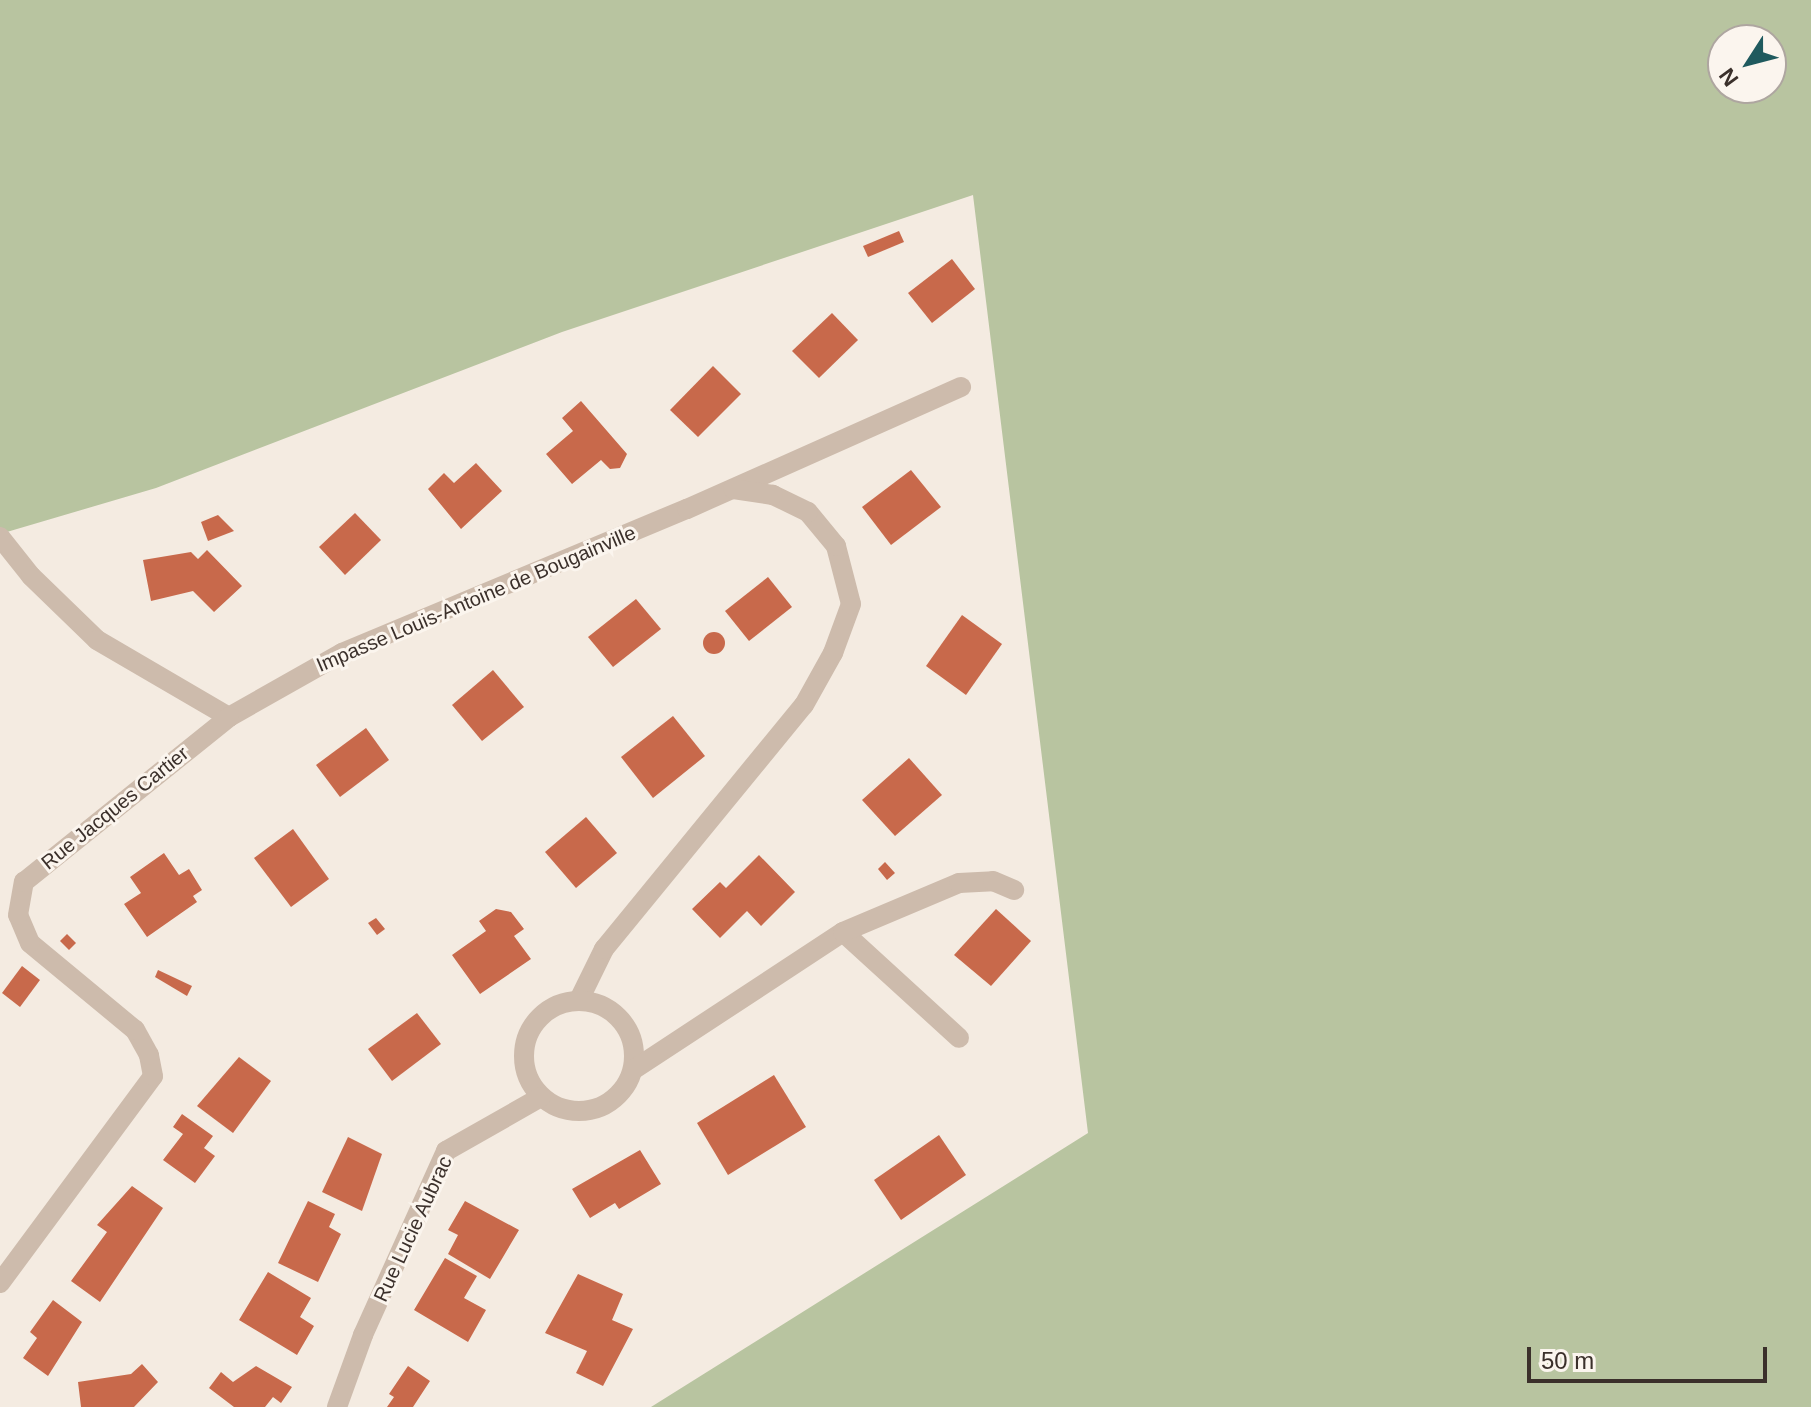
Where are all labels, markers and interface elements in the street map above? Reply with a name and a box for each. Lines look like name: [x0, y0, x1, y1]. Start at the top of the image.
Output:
north arrow: [1707, 24, 1787, 104]
text: N: [1714, 63, 1744, 91]
street label: Impasse Louis-Antoine de Bougainville: [313, 521, 639, 677]
street label: Rue Jacques Cartier: [37, 741, 193, 875]
street label: Rue Lucie Aubrac: [369, 1152, 457, 1306]
scale bar: [1531, 1331, 1771, 1381]
text: 50 m: [1541, 1347, 1594, 1374]

